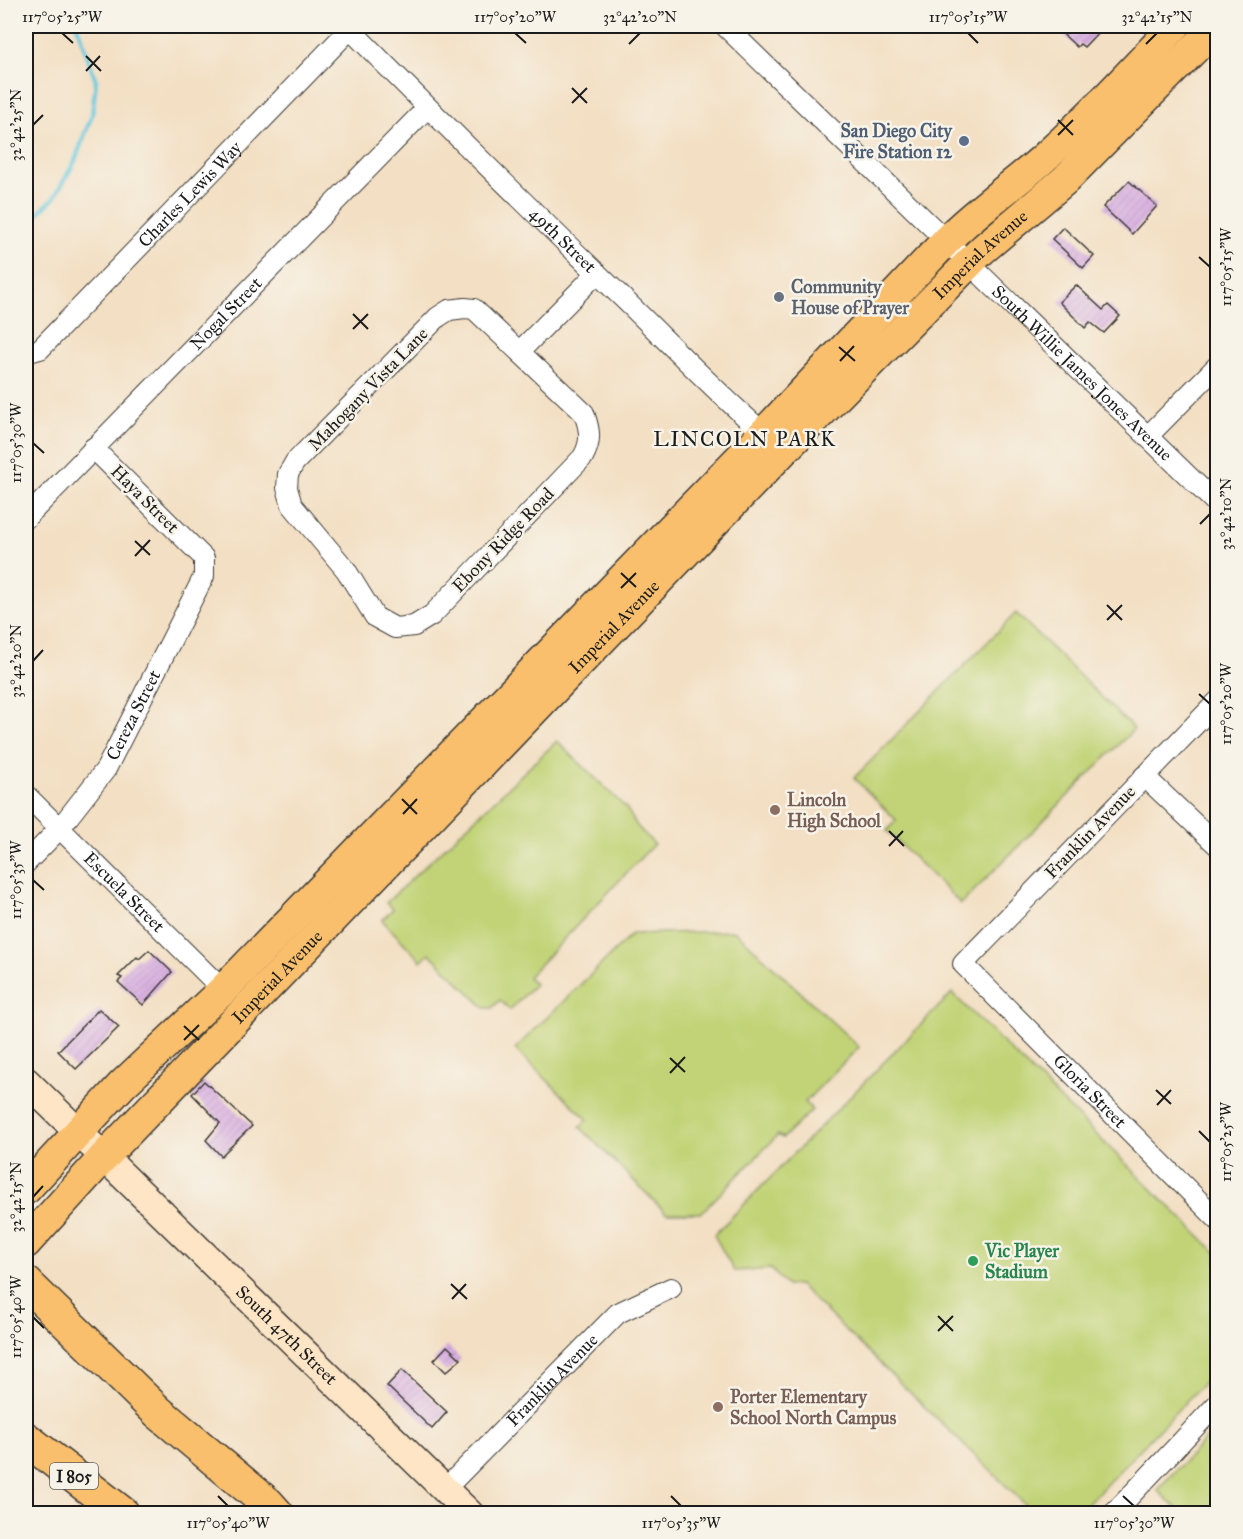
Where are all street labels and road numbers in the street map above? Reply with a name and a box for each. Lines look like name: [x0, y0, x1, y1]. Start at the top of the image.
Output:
street label: Charles Lewis Way: [133, 136, 247, 252]
street label: 49th Street: [525, 203, 601, 278]
street label: Imperial Avenue: [928, 205, 1032, 304]
street label: Nogal Street: [185, 272, 267, 355]
street label: South Willie James Jones Avenue: [987, 280, 1177, 466]
street label: Mahogany Vista Lane: [303, 323, 433, 456]
street label: Haya Street: [106, 460, 184, 538]
street label: Ebony Ridge Road: [447, 483, 559, 598]
street label: Imperial Avenue: [564, 575, 664, 678]
street label: Cereza Street: [101, 666, 166, 764]
street label: Franklin Avenue: [1040, 781, 1140, 883]
street label: Escuela Street: [79, 847, 170, 937]
street label: Imperial Avenue: [227, 925, 327, 1028]
street label: Gloria Street: [1048, 1050, 1132, 1133]
street label: South 47th Street: [231, 1281, 342, 1390]
street label: Franklin Avenue: [502, 1329, 603, 1431]
road number: I 805: [50, 1463, 98, 1489]

